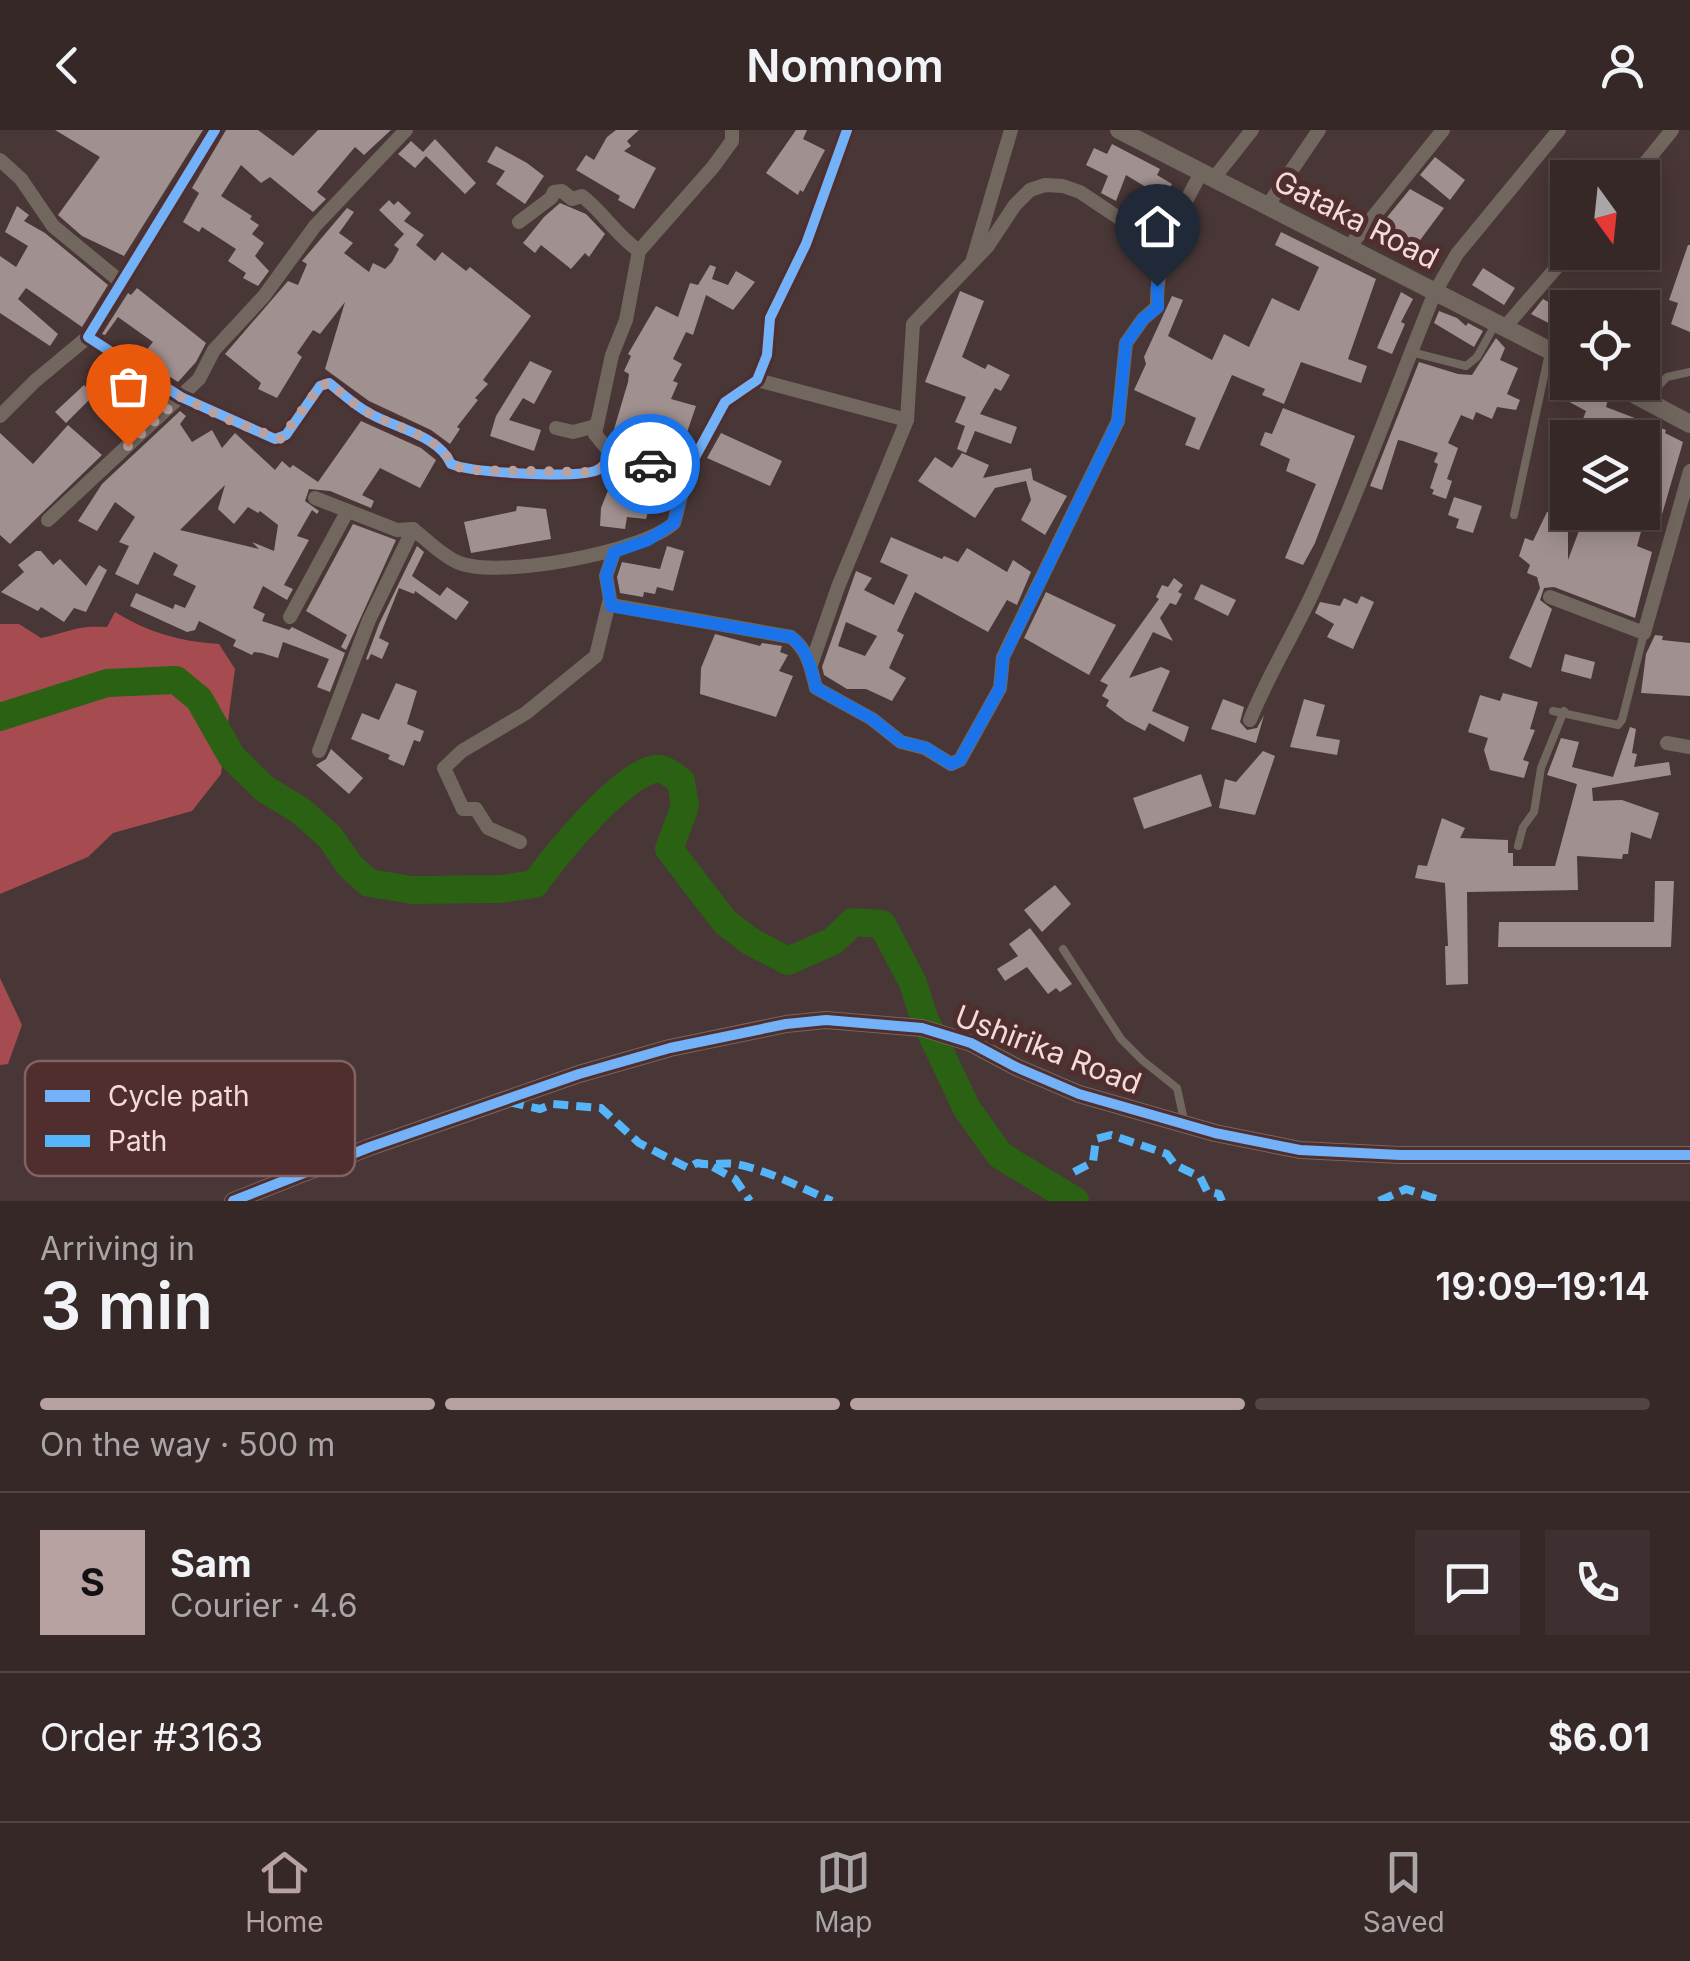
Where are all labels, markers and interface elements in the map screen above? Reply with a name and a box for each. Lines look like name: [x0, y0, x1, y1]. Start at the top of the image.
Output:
icon: back: [40, 38, 95, 93]
text: Nomnom: [746, 38, 944, 93]
icon: person: [1595, 38, 1650, 93]
north arrow: [1550, 160, 1660, 270]
map controls: [1550, 160, 1660, 530]
street label: Gataka Road: [1268, 162, 1445, 276]
pin: [1115, 184, 1200, 287]
icon: home: [1130, 199, 1185, 254]
button: locate: [1550, 290, 1660, 400]
pin: [86, 344, 171, 447]
icon: bag: [101, 359, 156, 414]
courier: [600, 414, 700, 514]
button: layers: [1550, 420, 1660, 530]
icon: car: [623, 437, 678, 492]
street label: Ushirika Road: [950, 997, 1146, 1101]
legend: [25, 1061, 355, 1176]
text: Cycle path: [108, 1079, 249, 1113]
text: Path: [108, 1124, 167, 1158]
text: Arriving in: [40, 1229, 195, 1268]
text: 19:09–19:14: [1435, 1263, 1650, 1309]
text: 3 min: [40, 1266, 213, 1345]
text: On the way · 500 m: [40, 1425, 335, 1464]
button: chat: [1415, 1530, 1520, 1635]
button: phone: [1545, 1530, 1650, 1635]
text: Sam: [170, 1540, 252, 1586]
text: S: [80, 1559, 105, 1605]
text: Courier · 4.6: [170, 1586, 358, 1625]
text: Order #3163: [40, 1714, 263, 1760]
text: $6.01: [1548, 1714, 1650, 1760]
tab: Home: [245, 1845, 324, 1939]
tab: Map: [814, 1845, 872, 1939]
tab: Saved: [1363, 1845, 1445, 1939]

